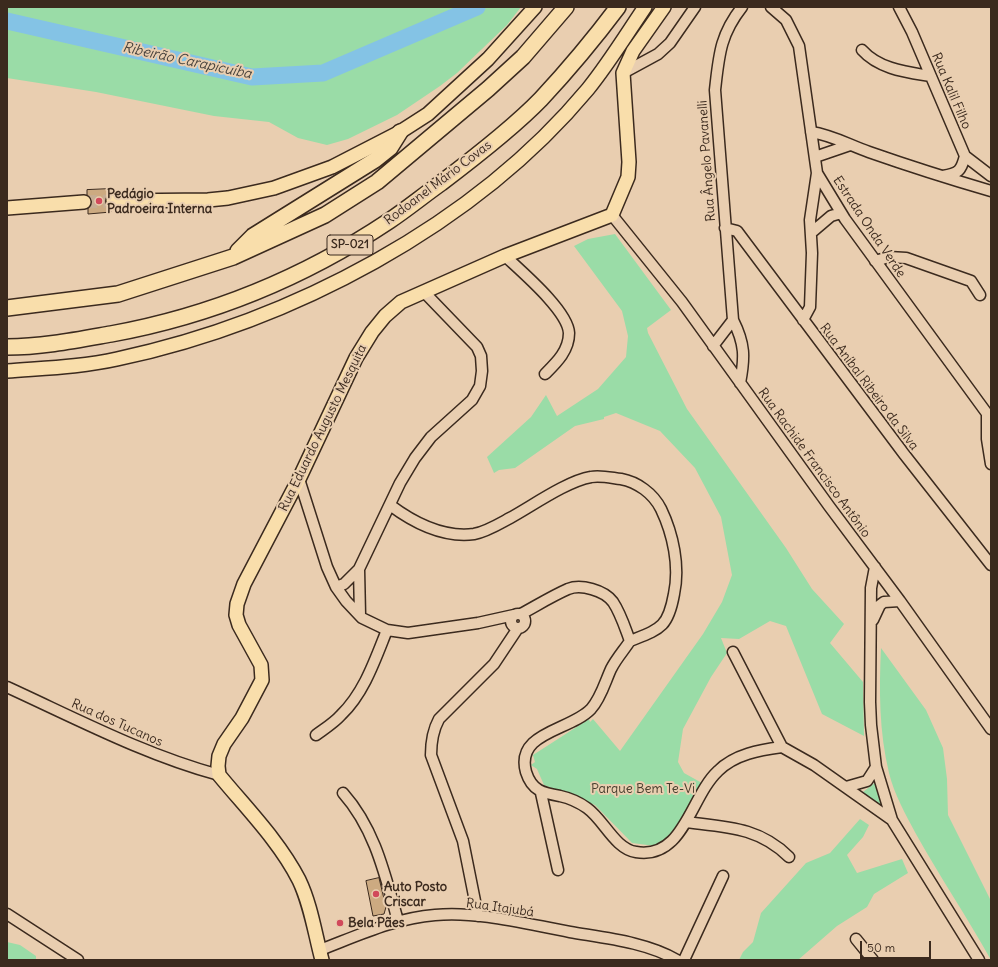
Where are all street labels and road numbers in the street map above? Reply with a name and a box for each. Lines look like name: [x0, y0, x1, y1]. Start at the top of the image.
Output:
street label: Rua Kalil Filho: [928, 50, 974, 132]
street label: Rua Ângelo Pavanelli: [695, 100, 719, 222]
street label: Rodoanel Mário Covas: [381, 138, 495, 228]
street label: Estrada Onda Verde: [829, 173, 909, 281]
road number: SP-021: [327, 235, 373, 255]
street label: Rua Aníbal Ribeiro da Silva: [816, 321, 922, 453]
street label: Rua Eduardo Augusto Mesquita: [276, 342, 370, 514]
street label: Rua Rachide Francisco Antônio: [755, 385, 873, 541]
street label: Rua dos Tucanos: [69, 696, 165, 750]
street label: Rua Itajubá: [465, 896, 535, 920]

